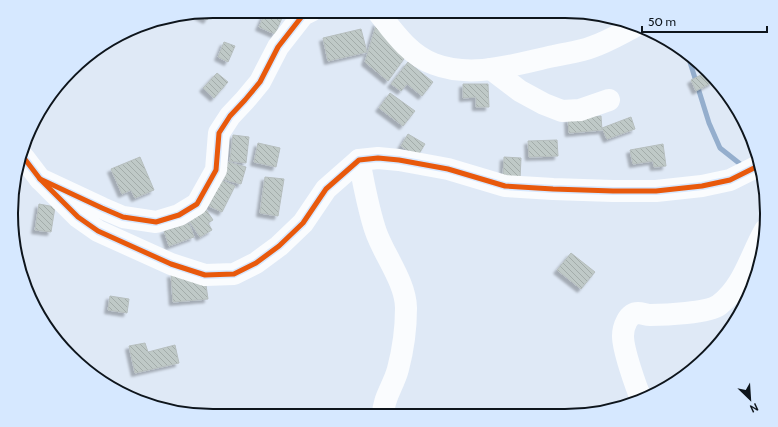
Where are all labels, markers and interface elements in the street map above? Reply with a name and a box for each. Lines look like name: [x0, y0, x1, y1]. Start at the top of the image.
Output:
scale bar: [642, 8, 767, 34]
text: 50 m: [648, 14, 676, 29]
north arrow: [730, 379, 770, 419]
text: N: [748, 400, 761, 416]

